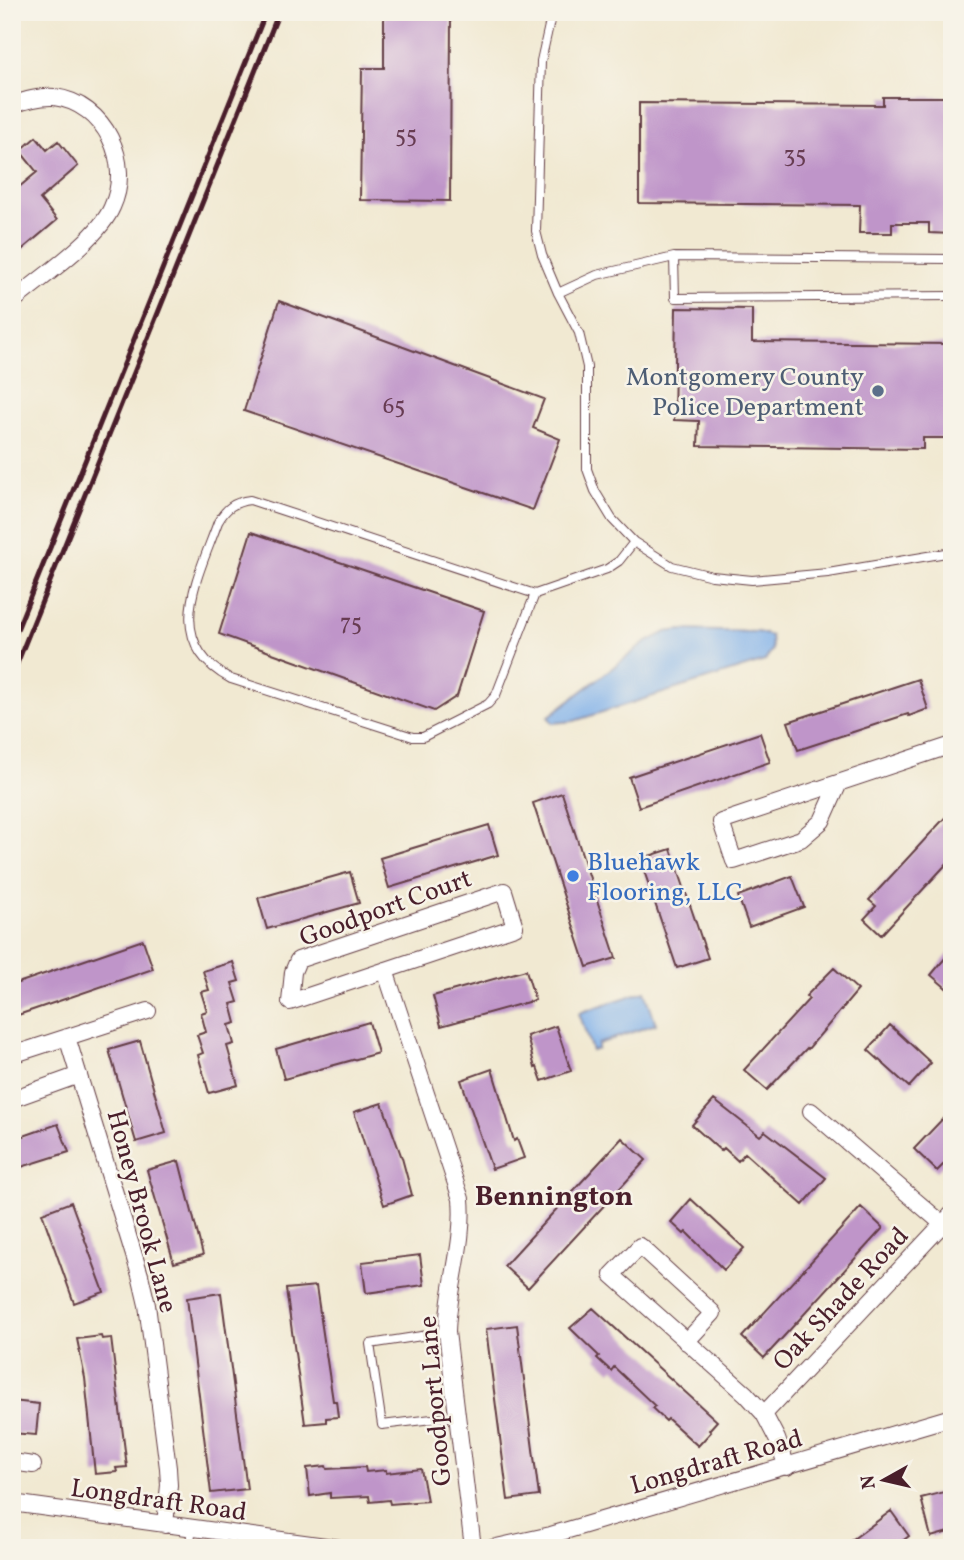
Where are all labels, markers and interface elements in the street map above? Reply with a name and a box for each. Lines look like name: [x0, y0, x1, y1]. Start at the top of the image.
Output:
house number: 55: [395, 120, 417, 152]
house number: 35: [784, 140, 806, 172]
place label: Montgomery County Police Department: [626, 360, 864, 426]
marker: Montgomery County Police Department: [870, 383, 886, 399]
house number: 65: [383, 391, 405, 423]
house number: 75: [340, 608, 362, 640]
place label: Bluehawk Flooring, LLC: [587, 845, 743, 911]
street label: Goodport Court: [295, 861, 477, 957]
marker: Bluehawk Flooring, LLC: [565, 868, 581, 884]
street label: Honey Brook Lane: [97, 1106, 185, 1317]
district label: Bennington: [475, 1178, 633, 1217]
street label: Oak Shade Road: [765, 1219, 918, 1379]
street label: Goodport Lane: [411, 1314, 461, 1487]
street label: Longdraft Road: [626, 1421, 807, 1505]
north arrow: [848, 1444, 918, 1514]
street label: Longdraft Road: [68, 1471, 249, 1531]
text: N: [855, 1473, 883, 1491]

